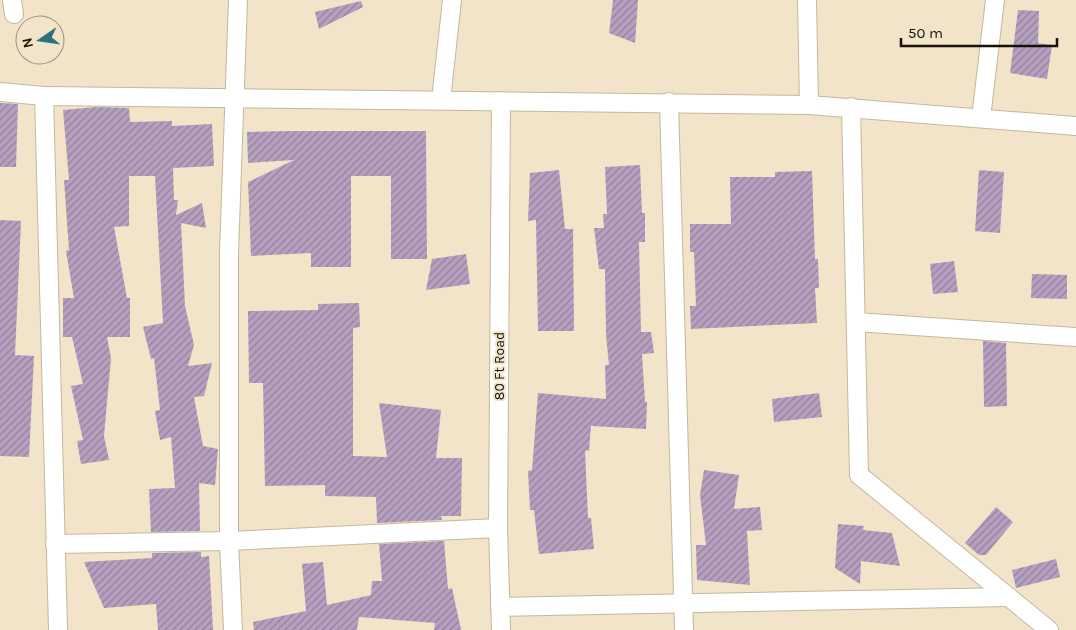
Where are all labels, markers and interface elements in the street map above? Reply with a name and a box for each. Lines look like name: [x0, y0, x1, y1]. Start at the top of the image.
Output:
north arrow: [15, 15, 65, 65]
scale bar: [901, 15, 1057, 47]
text: 50 m: [908, 24, 943, 42]
text: N: [18, 36, 37, 50]
street label: 80 Ft Road: [491, 332, 508, 400]

